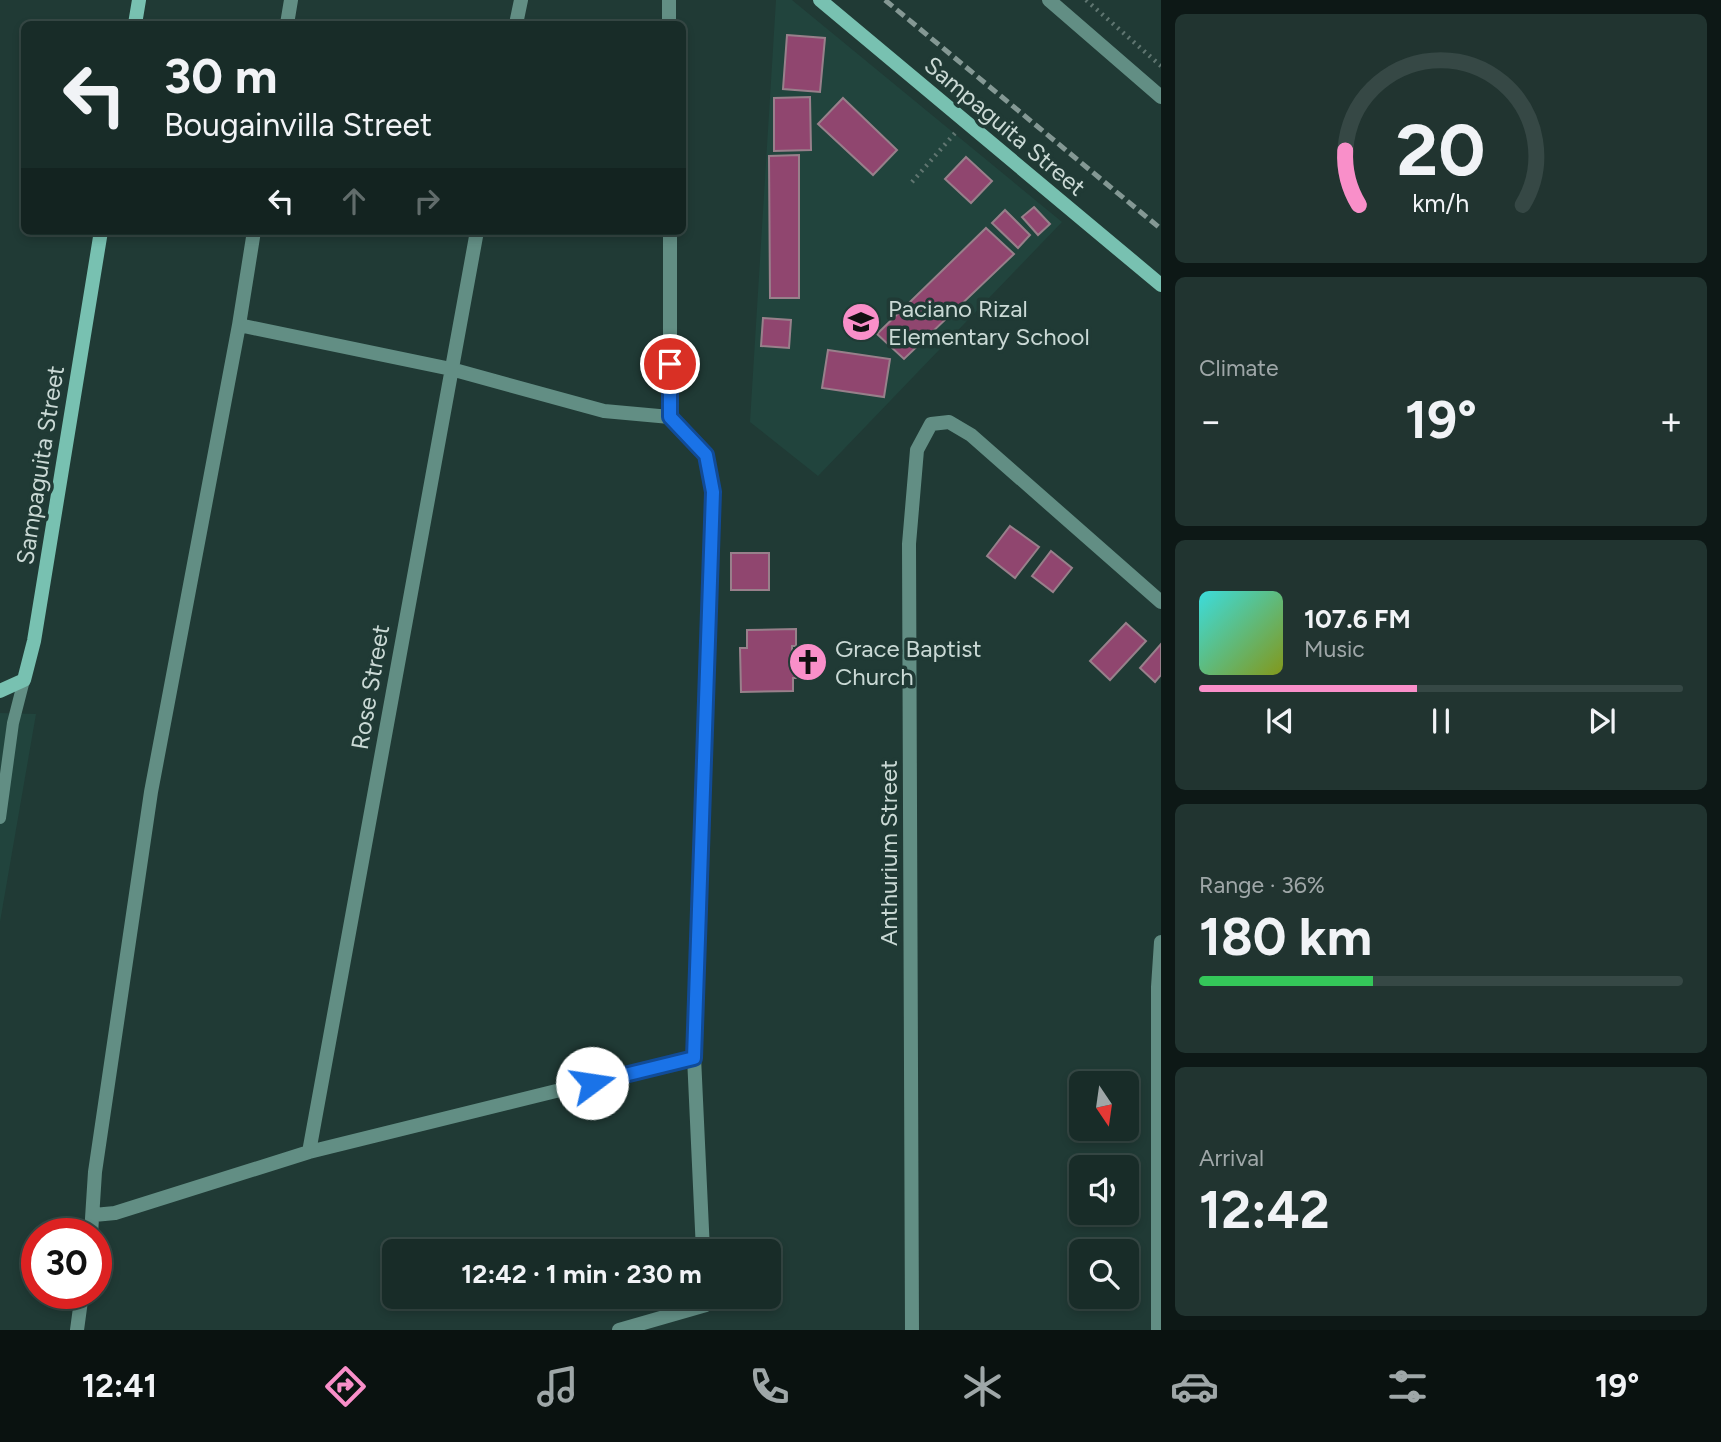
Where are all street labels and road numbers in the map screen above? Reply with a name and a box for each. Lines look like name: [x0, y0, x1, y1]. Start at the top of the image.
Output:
street label: Sampaguita Street: [919, 50, 1091, 202]
street label: Sampaguita Street: [10, 363, 70, 567]
street label: Rose Street: [345, 622, 395, 752]
street label: Anthurium Street: [874, 760, 903, 946]

